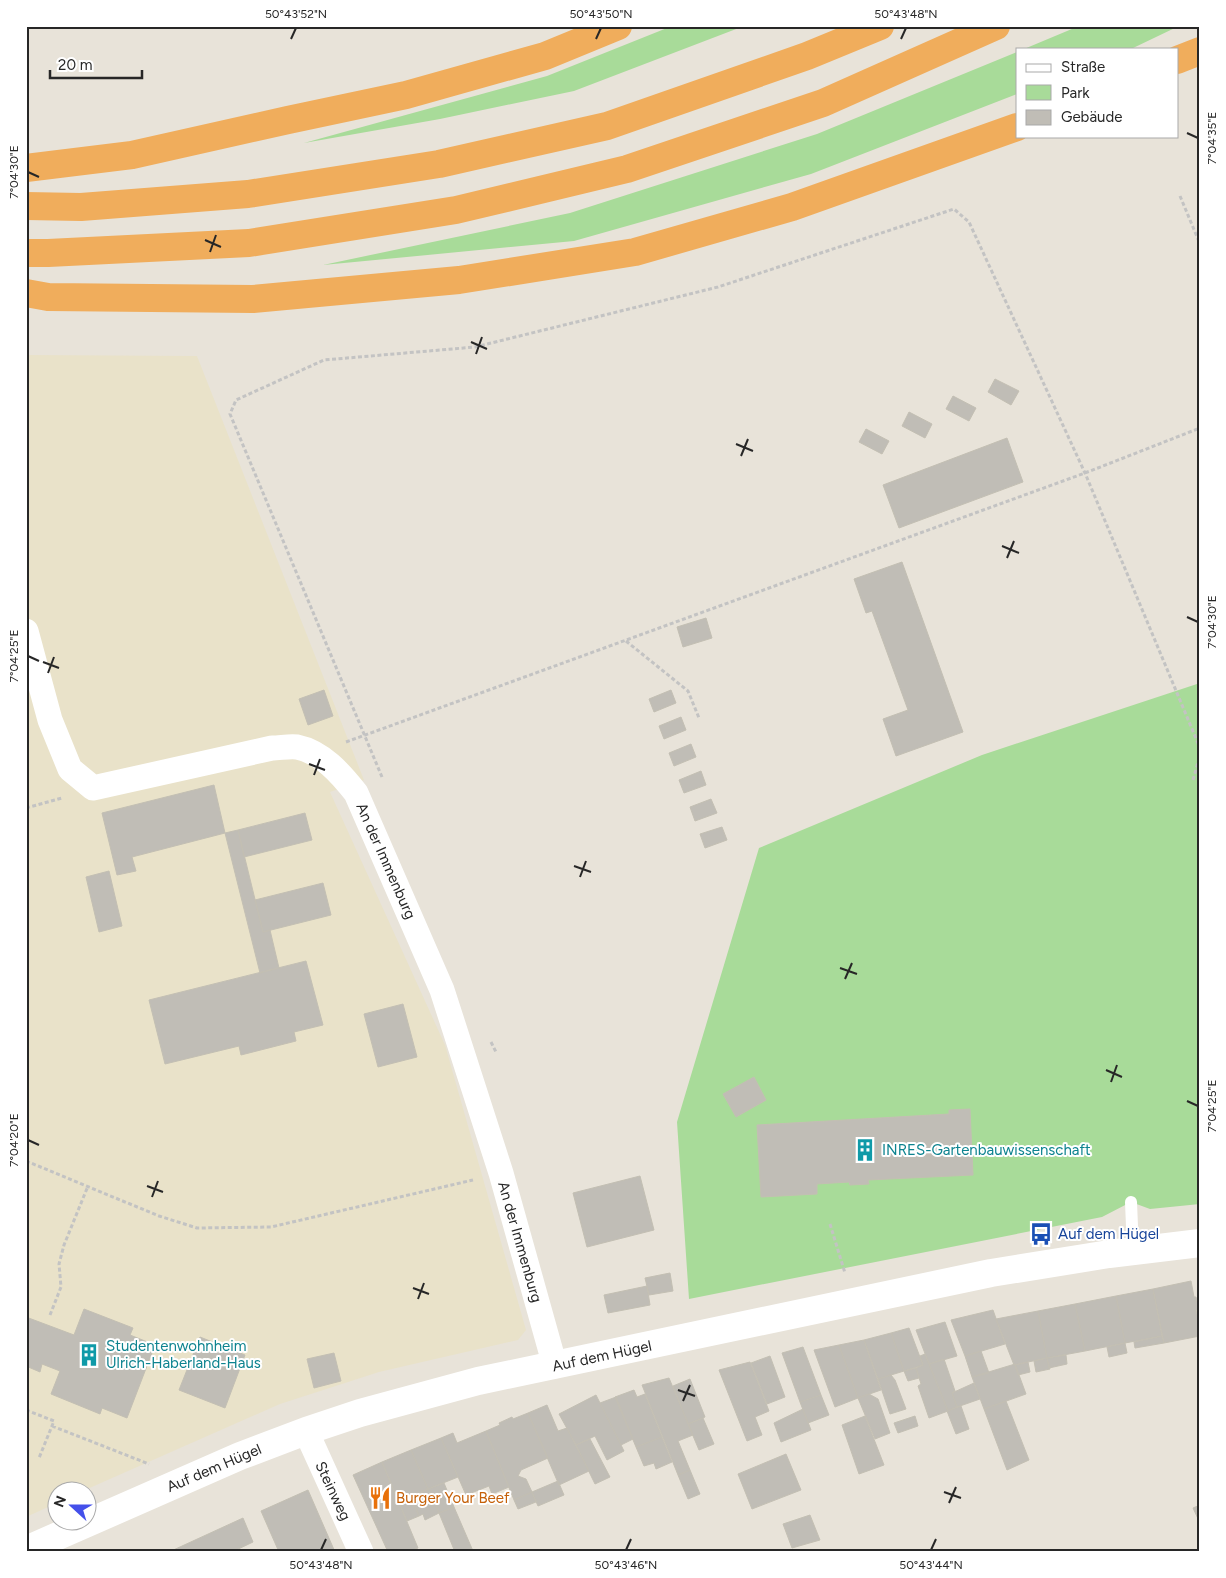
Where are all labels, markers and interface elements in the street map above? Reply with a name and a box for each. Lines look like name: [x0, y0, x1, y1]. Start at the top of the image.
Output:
text: 50°43'52"N: [265, 7, 327, 21]
text: 50°43'50"N: [569, 7, 633, 21]
text: 50°43'48"N: [874, 7, 938, 21]
scale bar: [50, 48, 142, 80]
legend: [1016, 48, 1178, 138]
text: 20 m: [58, 56, 92, 74]
text: Straße: [1061, 58, 1105, 76]
text: Park: [1061, 84, 1090, 102]
text: Gebäude: [1061, 108, 1122, 126]
text: 7°04'35"E: [1205, 112, 1219, 164]
text: 7°04'30"E: [7, 145, 21, 199]
text: 7°04'30"E: [1205, 595, 1219, 649]
text: 7°04'25"E: [7, 630, 21, 682]
street label: An der Immenburg: [352, 800, 420, 922]
text: 7°04'25"E: [1205, 1080, 1219, 1132]
text: 7°04'20"E: [7, 1113, 21, 1167]
building icon: INRES-Gartenbauwissenschaft: [852, 1137, 878, 1163]
place label: INRES-Gartenbauwissenschaft: [882, 1141, 1091, 1159]
street label: An der Immenburg: [494, 1179, 546, 1305]
bus stop icon: Auf dem Hügel: [1028, 1221, 1054, 1247]
place label: Auf dem Hügel: [1058, 1225, 1159, 1243]
place label: Studentenwohnheim Ulrich-Haberland-Haus: [106, 1337, 261, 1372]
street label: Auf dem Hügel: [551, 1337, 653, 1375]
building icon: Studentenwohnheim Ulrich-Haberland-Haus: [76, 1342, 102, 1368]
street label: Auf dem Hügel: [164, 1440, 264, 1496]
street label: Steinweg: [311, 1458, 355, 1524]
north arrow: [48, 1480, 98, 1530]
restaurant icon: Burger Your Beef: [367, 1485, 393, 1511]
place label: Burger Your Beef: [396, 1489, 510, 1507]
text: N: [50, 1493, 70, 1510]
text: 50°43'48"N: [289, 1558, 353, 1572]
text: 50°43'46"N: [595, 1558, 657, 1572]
text: 50°43'44"N: [899, 1558, 963, 1572]

